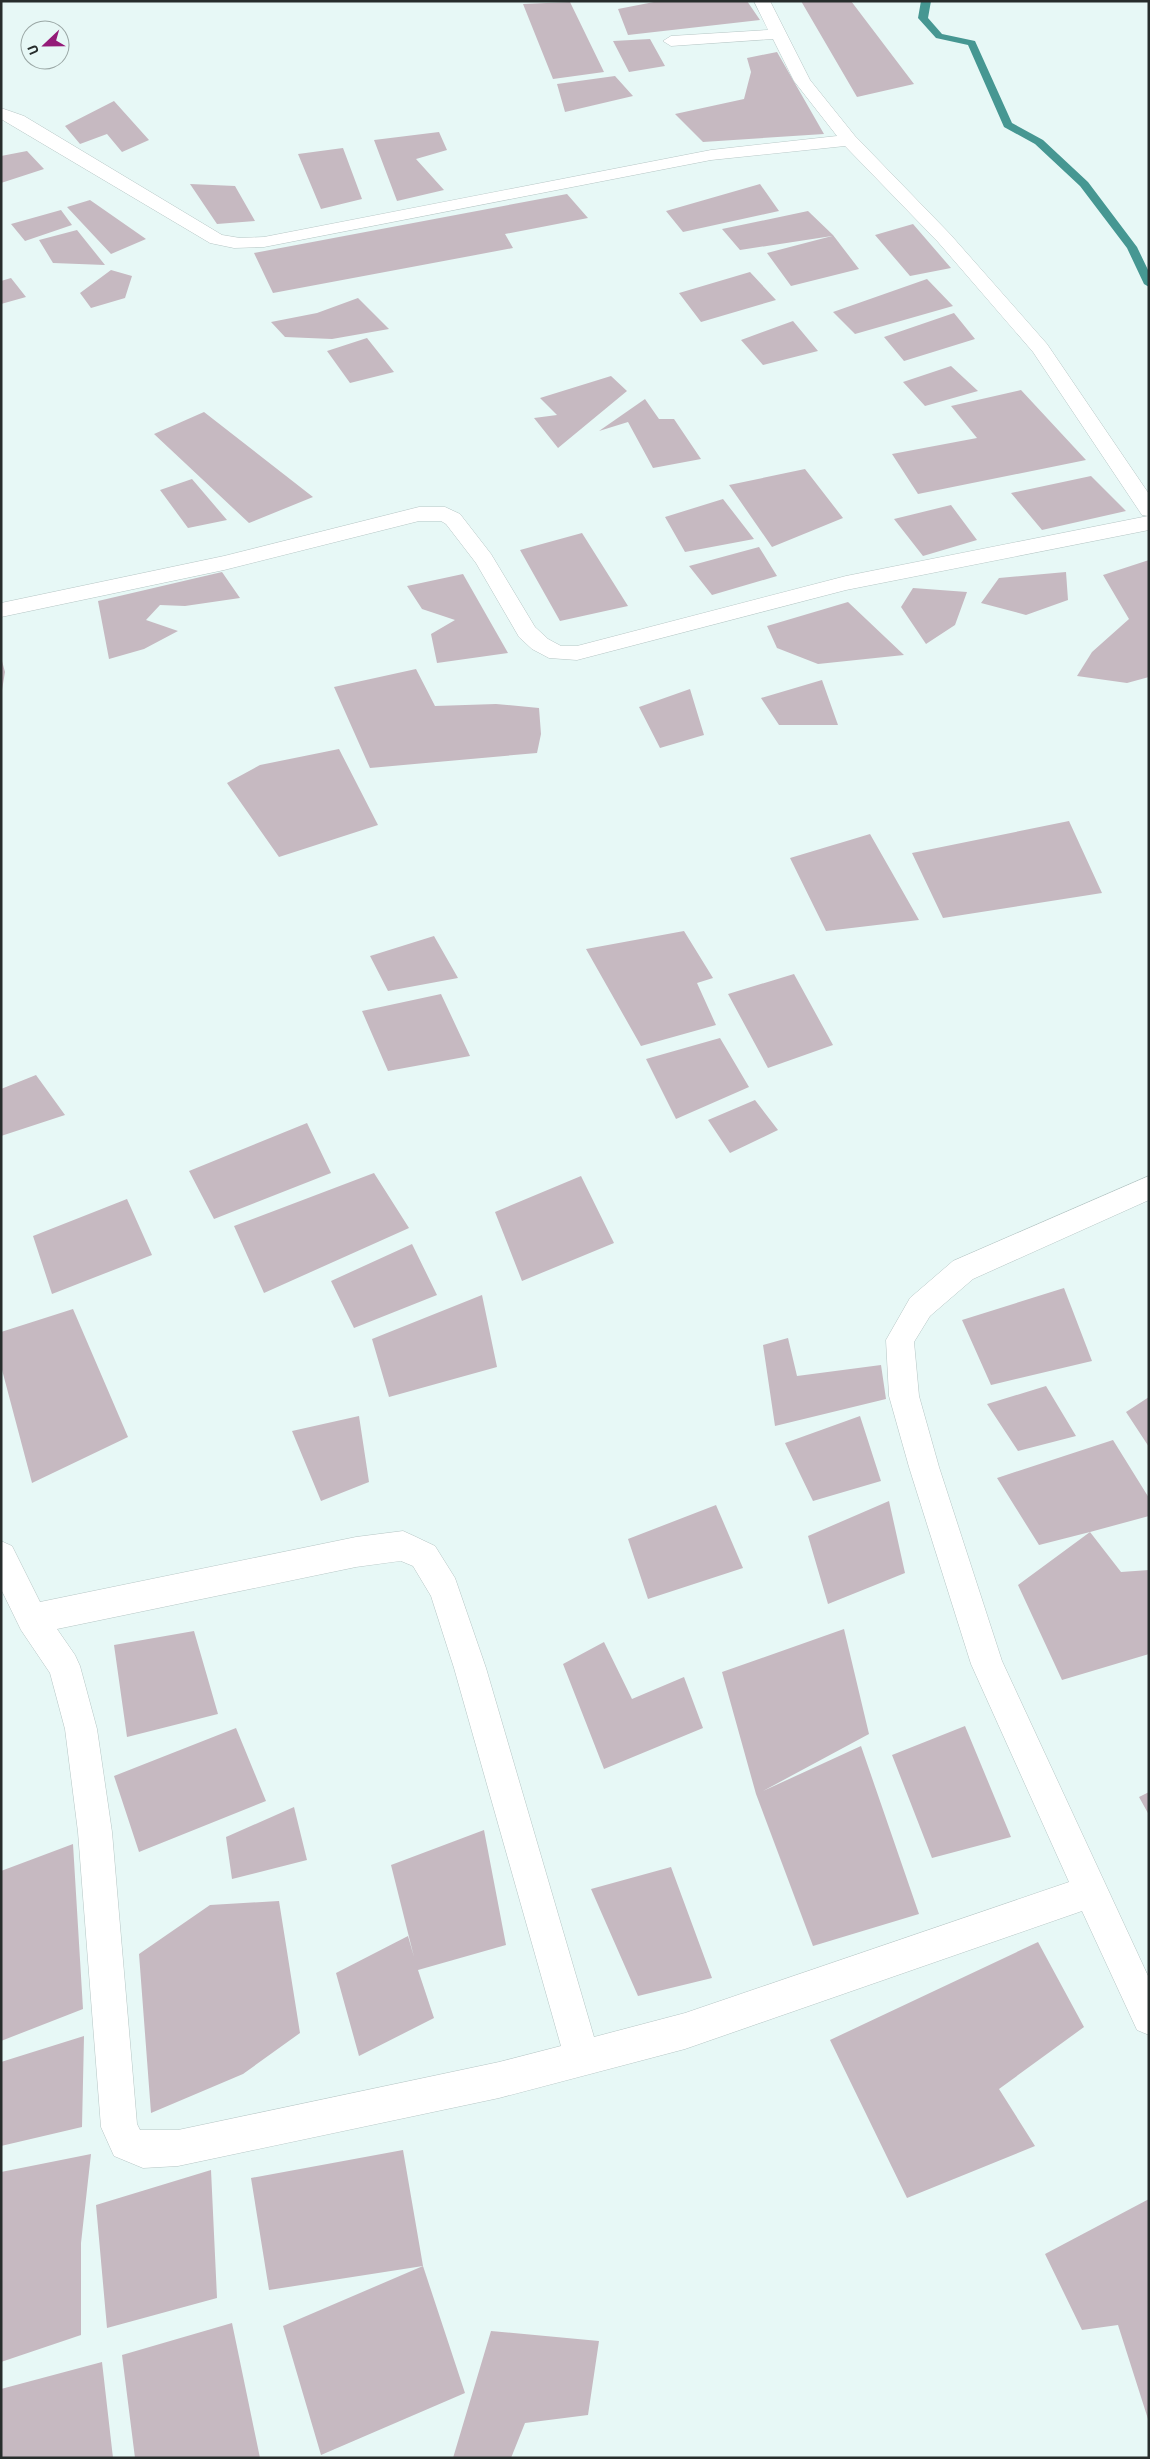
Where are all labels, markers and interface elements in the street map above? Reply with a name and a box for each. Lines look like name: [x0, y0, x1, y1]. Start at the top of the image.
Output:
north arrow: [20, 20, 70, 70]
text: U: [21, 42, 44, 58]

